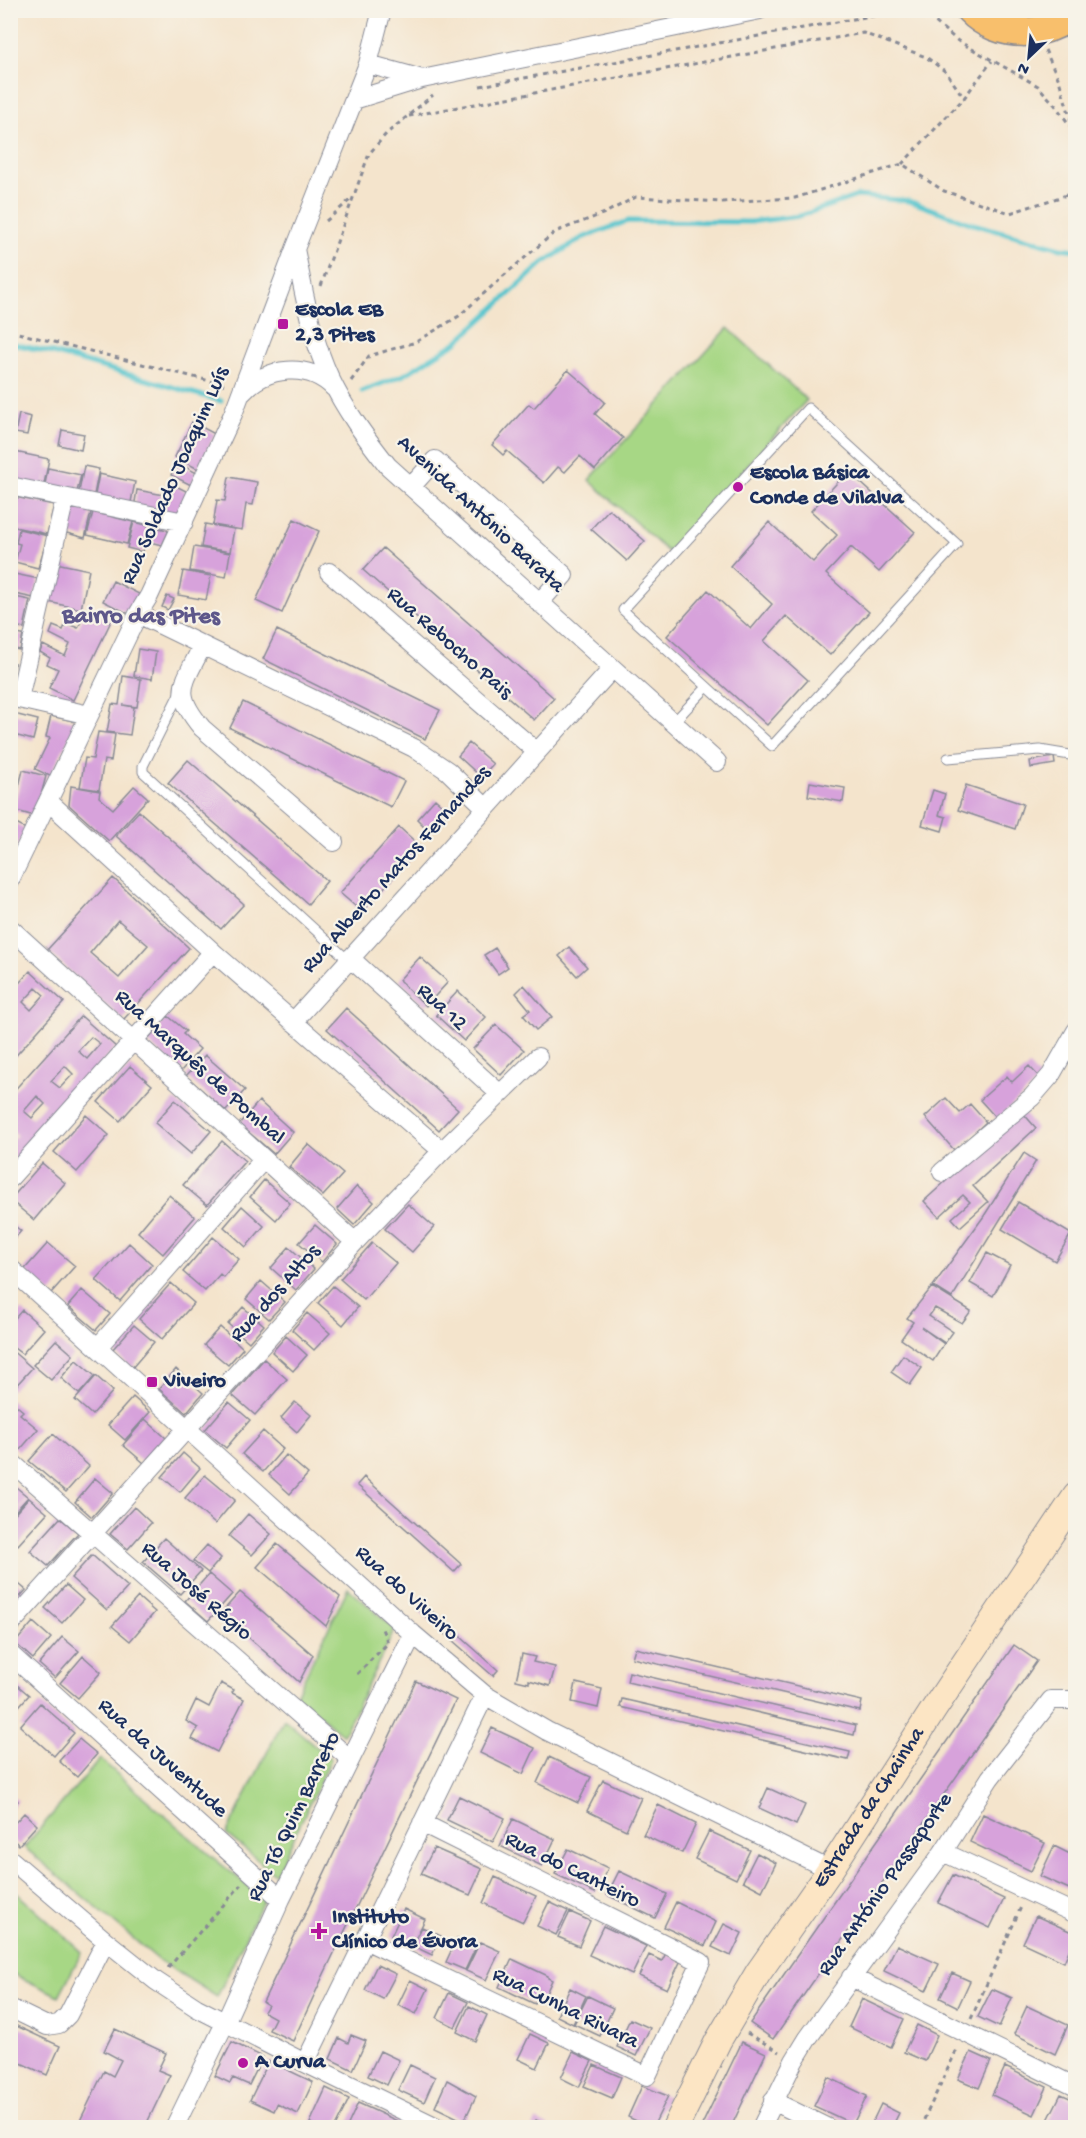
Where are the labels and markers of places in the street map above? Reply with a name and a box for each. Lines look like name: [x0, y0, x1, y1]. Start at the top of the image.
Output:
place label: Escola EB 2,3 Pites: [295, 298, 385, 349]
marker: Escola EB 2,3 Pites: [276, 317, 290, 331]
place label: Escola Básica Conde de Vilalva: [749, 461, 905, 512]
marker: Escola Básica Conde de Vilalva: [731, 480, 745, 494]
place label: Viveiro: [163, 1369, 227, 1395]
marker: Viveiro: [145, 1375, 159, 1389]
place label: Instituto Clínico de Évora: [331, 1905, 479, 1956]
marker: Instituto Clínico de Évora: [310, 1922, 328, 1940]
place label: A Curva: [254, 2050, 327, 2076]
marker: A Curva: [236, 2056, 250, 2070]

